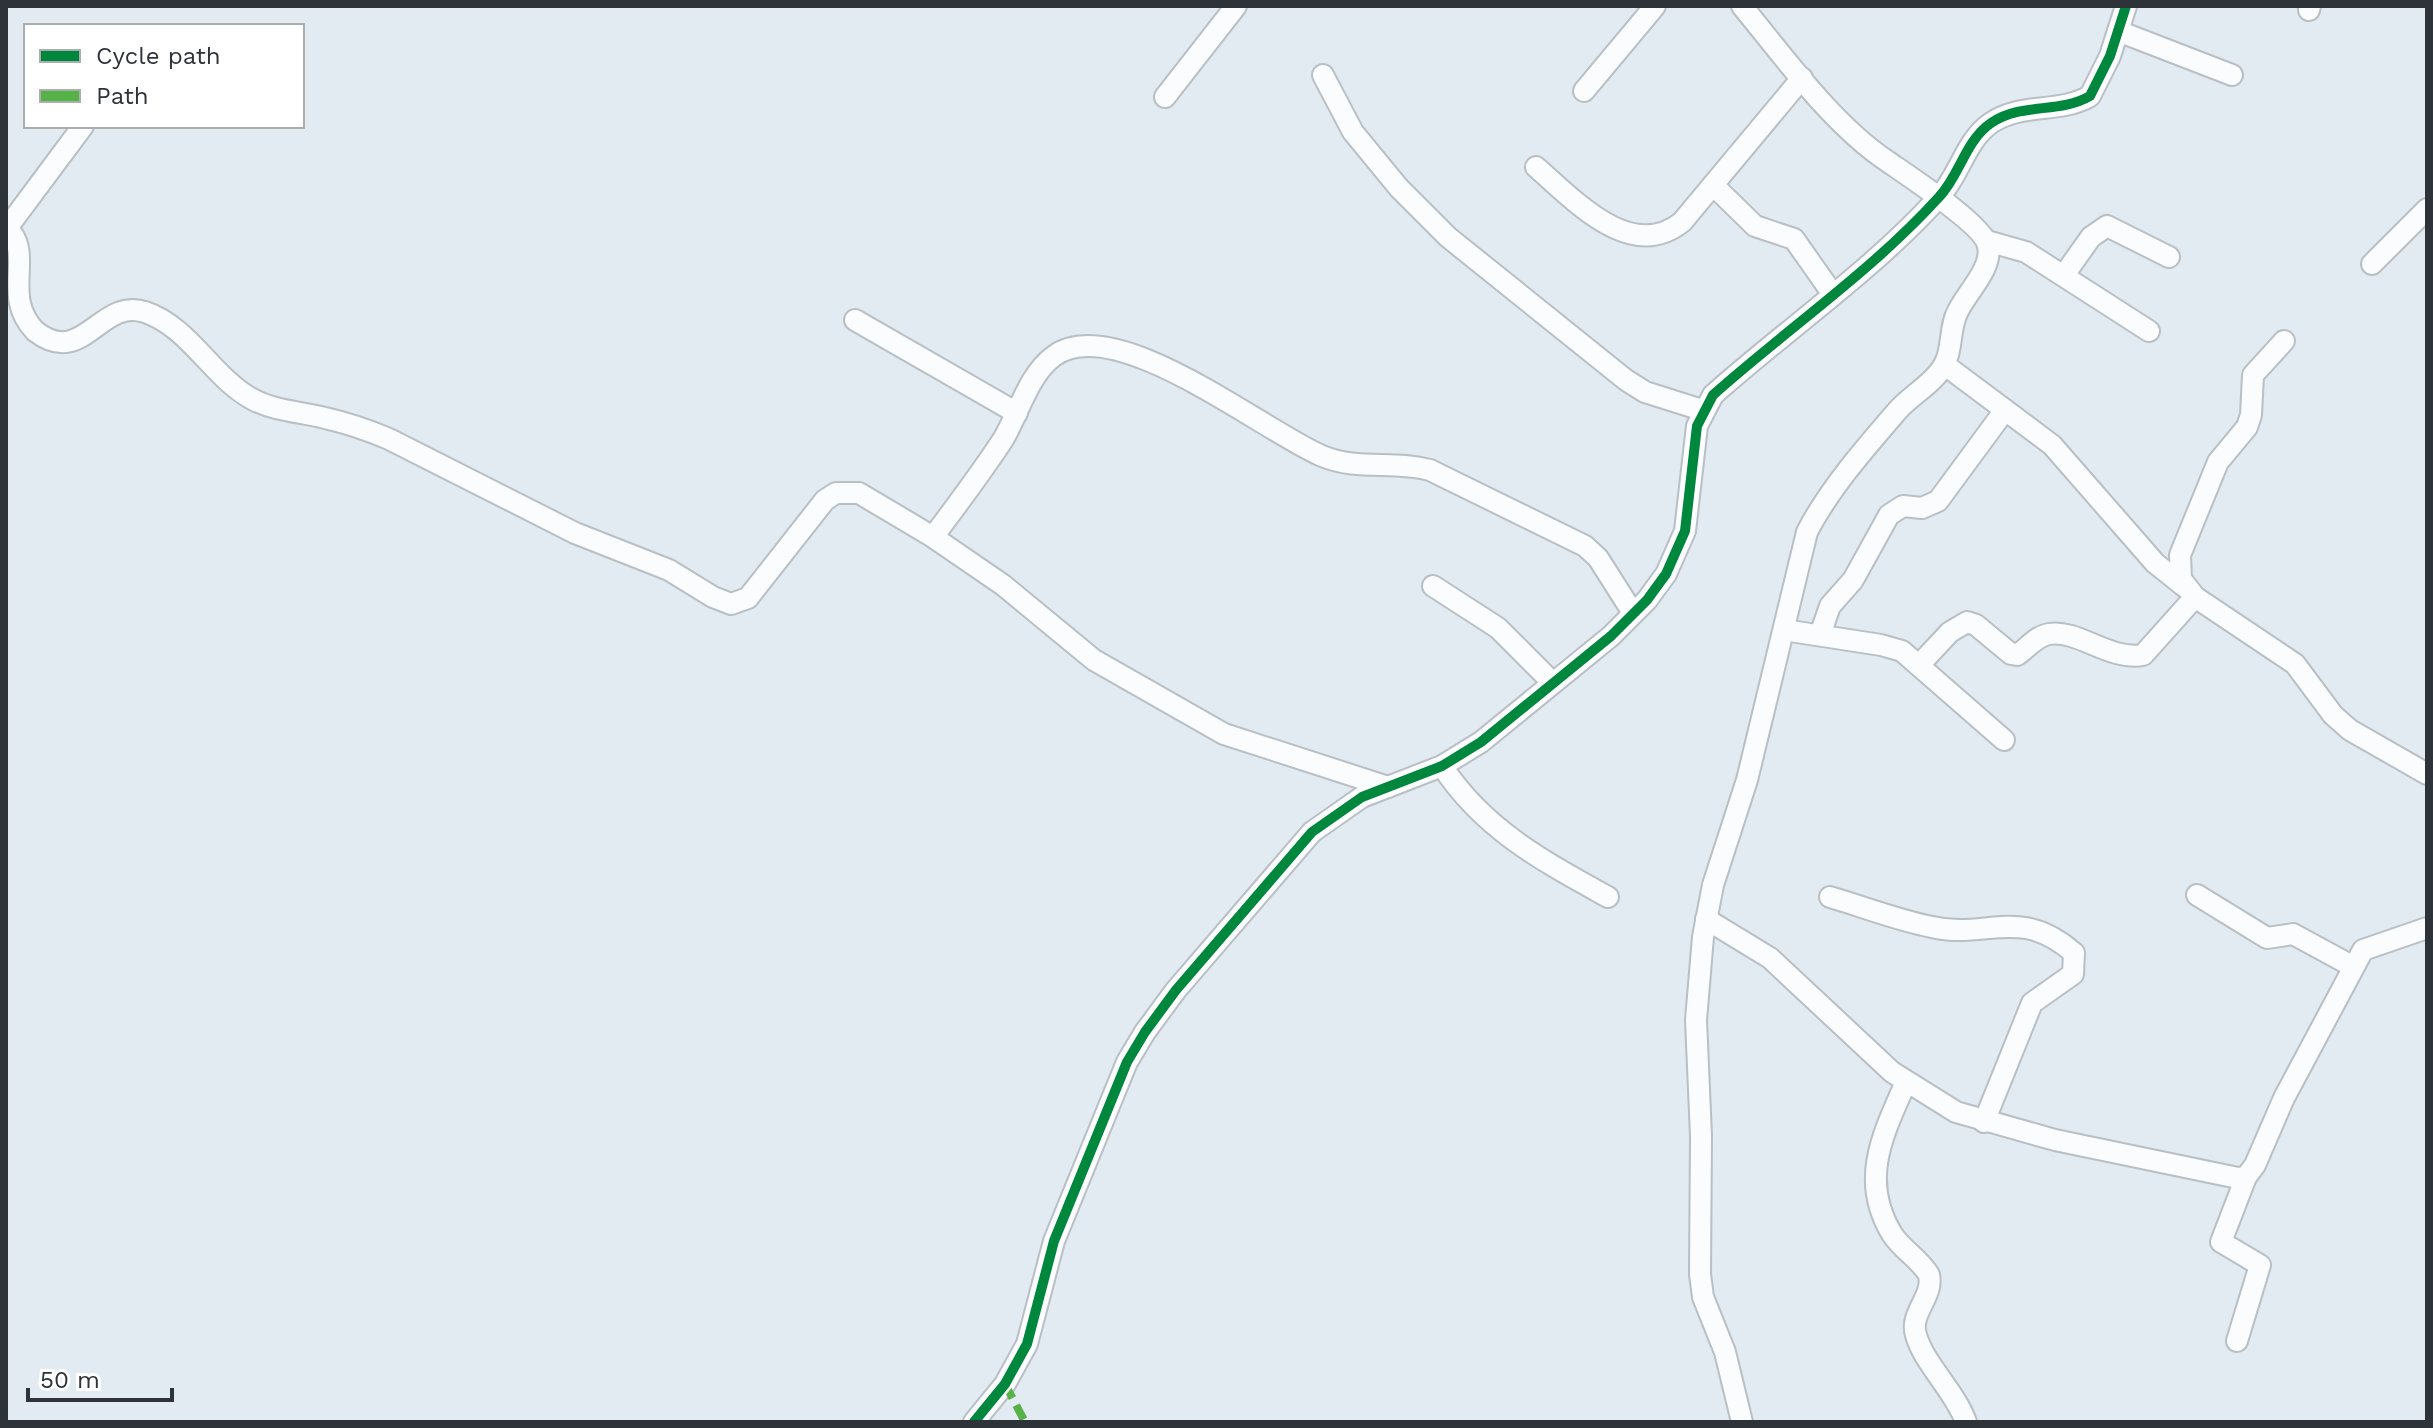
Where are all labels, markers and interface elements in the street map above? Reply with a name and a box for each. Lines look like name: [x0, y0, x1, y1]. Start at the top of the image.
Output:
legend: [24, 24, 304, 128]
text: Cycle path: [96, 42, 221, 70]
text: Path: [96, 82, 149, 110]
scale bar: [28, 1352, 172, 1402]
text: 50 m: [40, 1366, 100, 1394]

